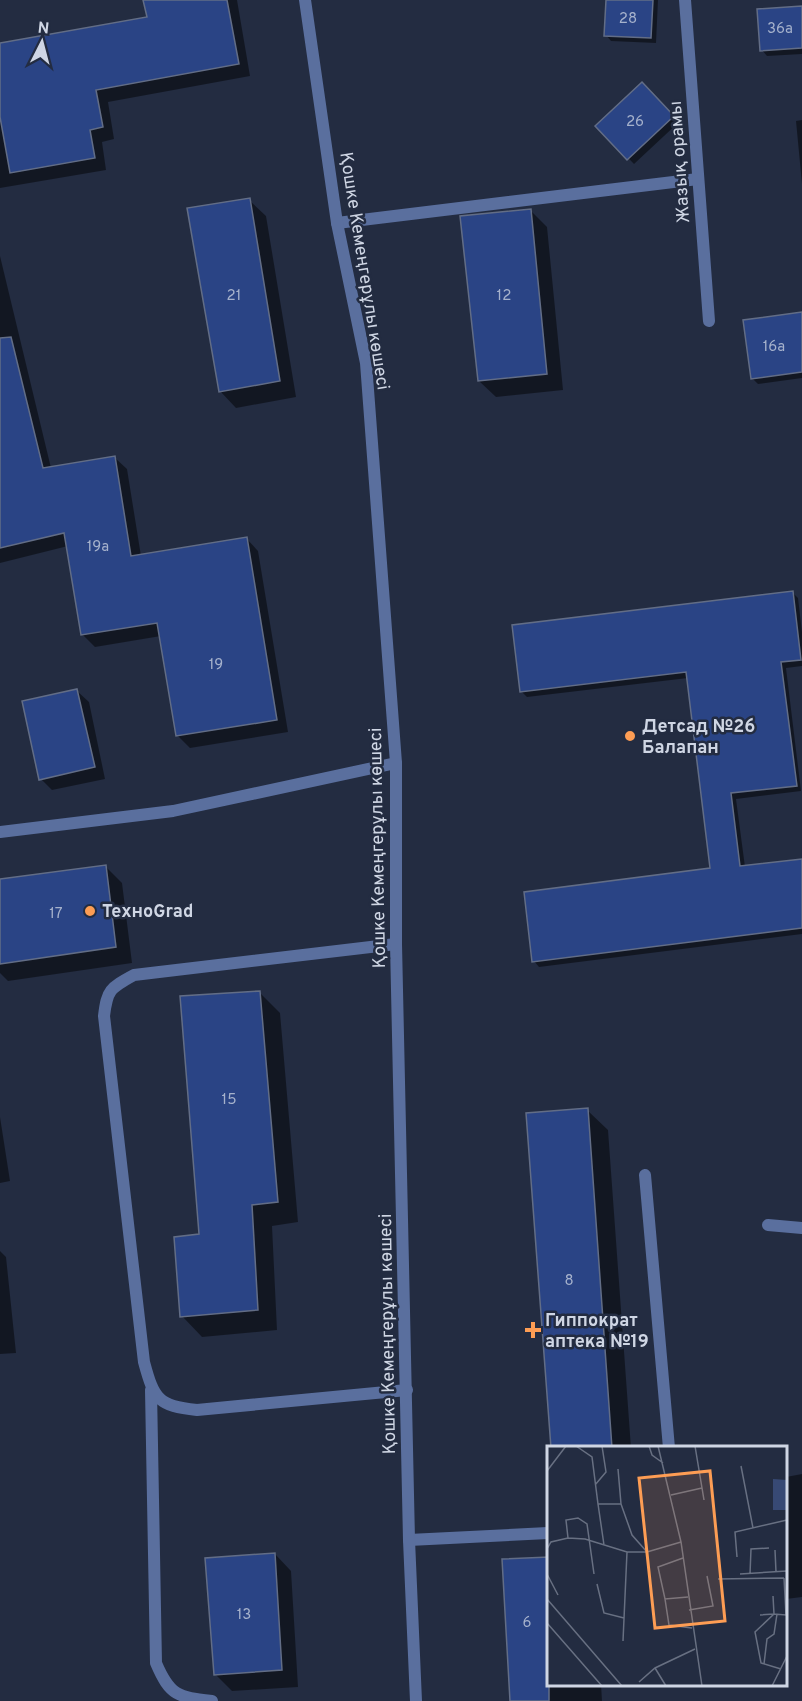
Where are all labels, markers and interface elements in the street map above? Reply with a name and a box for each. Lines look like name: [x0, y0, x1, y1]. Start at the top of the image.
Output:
house number: 28: [619, 10, 637, 29]
north arrow: [12, 12, 72, 72]
text: N: [37, 19, 50, 40]
house number: 36а: [767, 20, 793, 39]
street label: Жазық орамы: [665, 100, 696, 224]
house number: 26: [626, 113, 644, 132]
street label: Қошке Кемеңгерұлы көшесі: [333, 150, 394, 392]
house number: 21: [227, 287, 241, 306]
house number: 12: [497, 287, 511, 306]
house number: 16а: [763, 338, 785, 357]
house number: 19а: [87, 538, 109, 557]
house number: 19: [209, 656, 223, 675]
place label: Детсад №26 Балапан: [642, 716, 755, 760]
street label: Қошке Кемеңгерұлы көшесі: [365, 727, 392, 969]
marker: Детсад №26 Балапан: [623, 729, 637, 743]
place label: ТехноGrad: [102, 901, 193, 924]
marker: ТехноGrad: [83, 904, 97, 918]
house number: 17: [49, 905, 63, 924]
house number: 15: [222, 1091, 236, 1110]
street label: Қошке Кемеңгерұлы көшесі: [375, 1213, 402, 1455]
house number: 8: [564, 1272, 574, 1291]
place label: Гиппократ аптека №19: [545, 1310, 649, 1354]
marker: Гиппократ аптека №19: [526, 1323, 540, 1337]
inset map: [547, 1446, 787, 1686]
house number: 13: [237, 1606, 251, 1625]
house number: 6: [523, 1614, 532, 1633]

